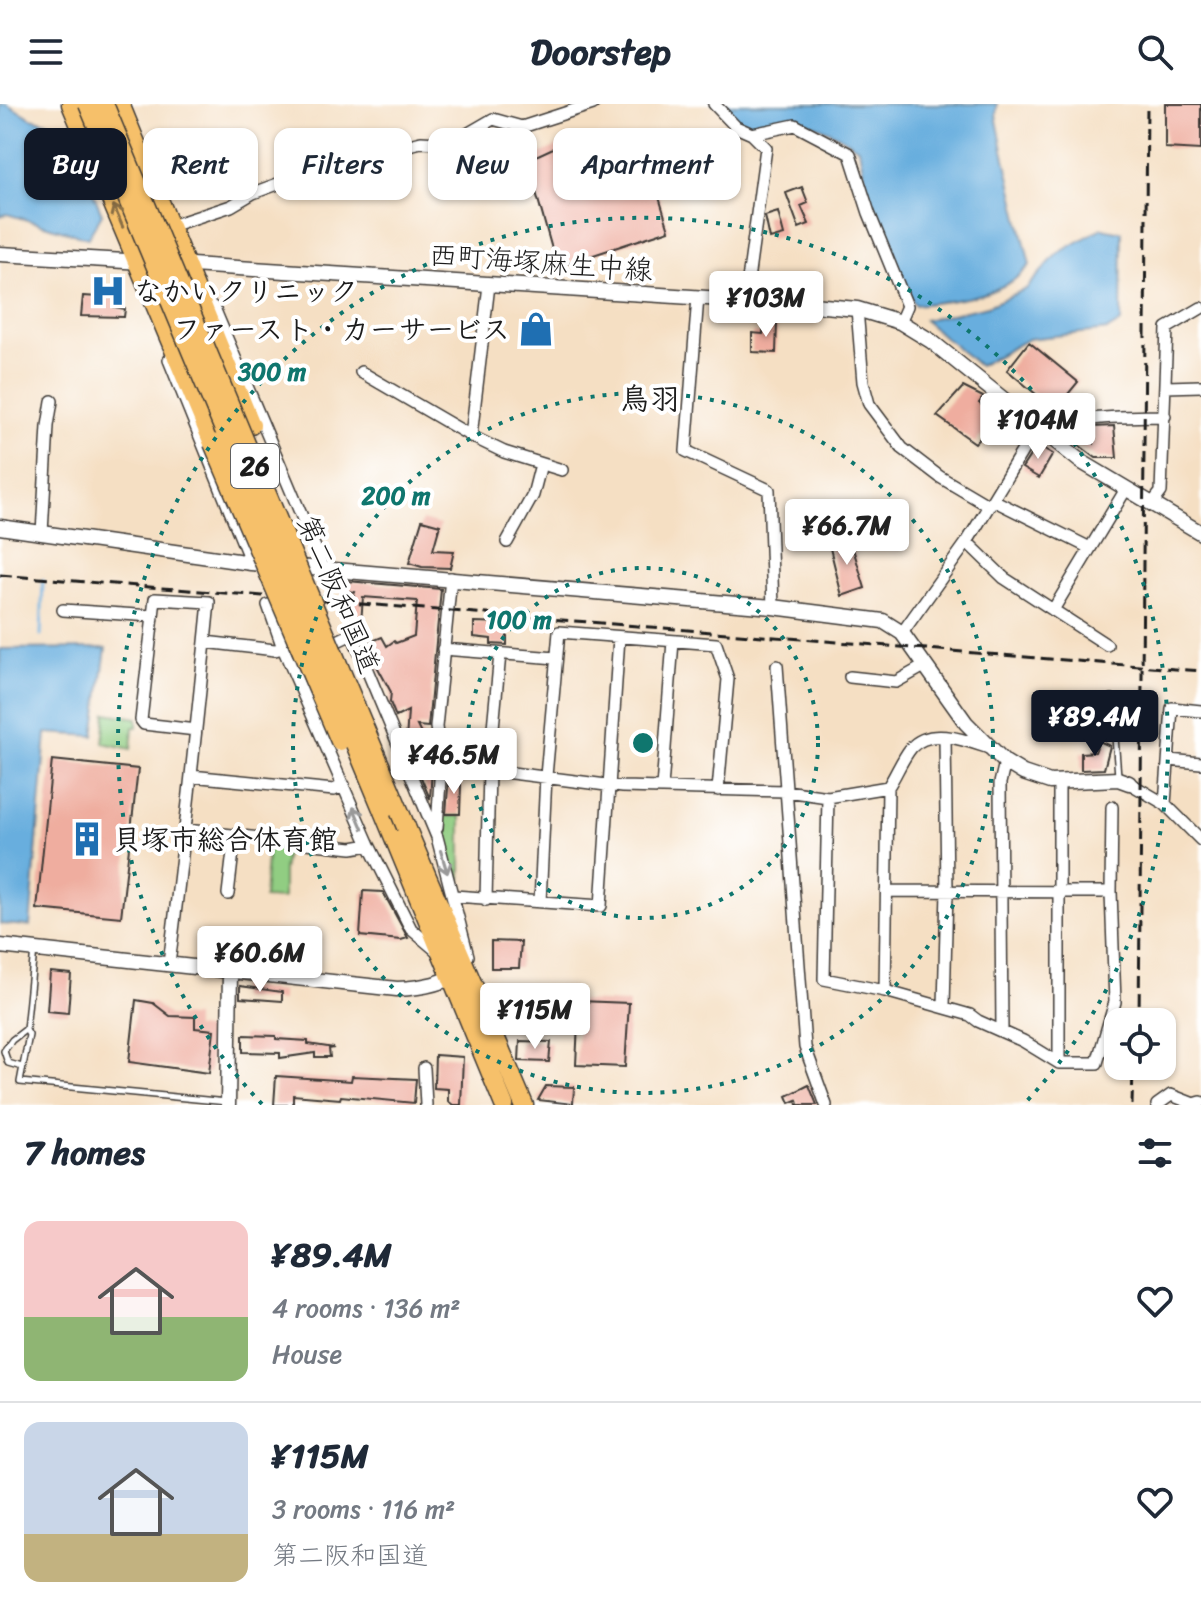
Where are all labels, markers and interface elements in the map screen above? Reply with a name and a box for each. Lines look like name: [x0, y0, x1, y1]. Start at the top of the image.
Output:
text: Doorstep: [530, 20, 671, 84]
icon: menu: [24, 30, 68, 74]
icon: search: [1133, 30, 1177, 74]
chip: Buy: [24, 128, 127, 200]
chip: Rent: [143, 128, 258, 200]
chip: Filters: [274, 128, 412, 200]
chip: New: [428, 128, 537, 200]
chip: Apartment: [553, 128, 741, 200]
one-way arrow: [110, 204, 124, 229]
street label: 西町海塚麻生中線: [428, 230, 654, 295]
place label: なかいクリニック: [134, 267, 358, 316]
pin: ¥103M: [710, 271, 822, 339]
hospital icon: なかいクリニック: [89, 272, 127, 310]
text: ¥103M: [727, 274, 805, 320]
place label: ファースト・カーサービス: [173, 305, 510, 354]
shop icon: ファースト・カーサービス: [517, 310, 555, 348]
text: 300 m: [237, 351, 307, 393]
district label: 鳥羽: [620, 372, 680, 426]
pin: ¥104M: [982, 393, 1094, 461]
text: ¥104M: [998, 396, 1078, 442]
road number: 26: [231, 444, 279, 488]
text: 200 m: [361, 475, 431, 517]
pin: ¥66.7M: [782, 499, 912, 567]
text: ¥66.7M: [803, 502, 891, 548]
street label: 第二阪和国道: [283, 507, 394, 681]
text: 100 m: [486, 599, 552, 641]
pin: ¥89.4M: [1030, 690, 1160, 758]
text: ¥89.4M: [1049, 693, 1141, 739]
pin: ¥46.5M: [389, 728, 519, 796]
centre of rings: [629, 729, 657, 757]
text: ¥46.5M: [409, 731, 499, 777]
one-way arrow: [349, 806, 364, 831]
place label: 貝塚市総合体育館: [113, 815, 337, 864]
building icon: 貝塚市総合体育館: [68, 820, 106, 858]
one-way arrow: [437, 849, 452, 875]
pin: ¥60.6M: [195, 926, 325, 994]
text: ¥60.6M: [215, 929, 305, 975]
pin: ¥115M: [479, 983, 591, 1051]
text: ¥115M: [498, 986, 572, 1032]
map controls: [1104, 1008, 1176, 1080]
button: locate: [1104, 1008, 1176, 1080]
text: 7 homes: [24, 1123, 145, 1183]
icon: filters: [1133, 1131, 1177, 1175]
text: ¥89.4M: [272, 1225, 392, 1285]
icon: home: [88, 1253, 184, 1349]
icon: heart: [1133, 1279, 1177, 1323]
text: 4 rooms · 136 m²: [272, 1285, 460, 1331]
text: House: [272, 1331, 342, 1377]
text: ¥115M: [272, 1426, 369, 1486]
icon: home: [88, 1454, 184, 1550]
icon: heart: [1133, 1480, 1177, 1524]
text: 3 rooms · 116 m²: [272, 1486, 455, 1532]
text: 第二阪和国道: [272, 1532, 428, 1578]

